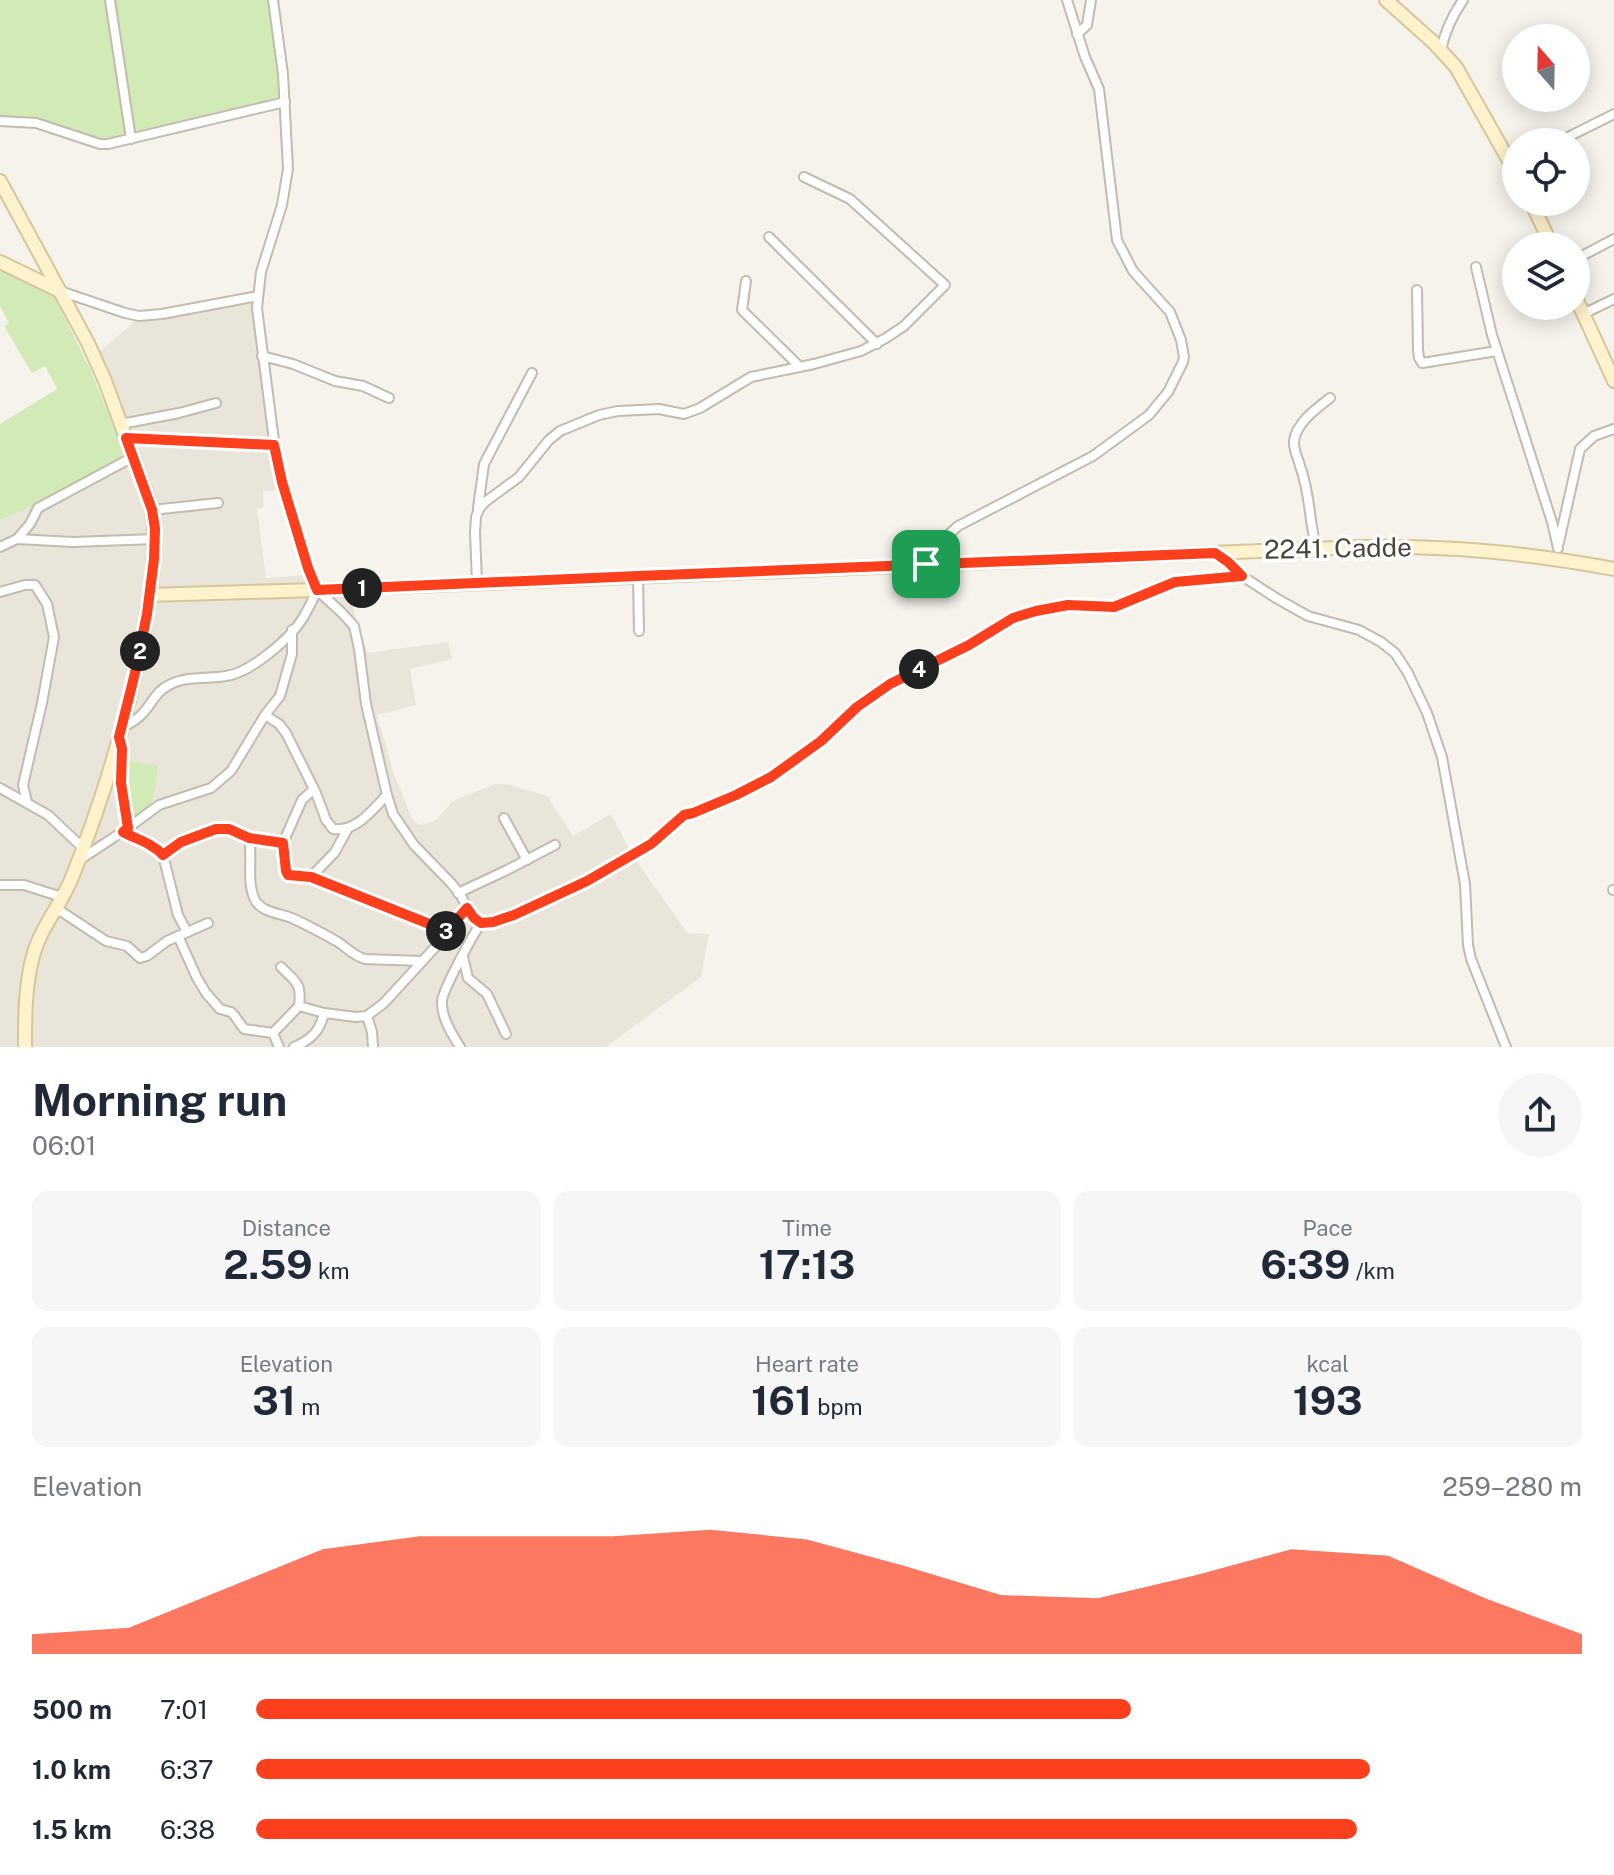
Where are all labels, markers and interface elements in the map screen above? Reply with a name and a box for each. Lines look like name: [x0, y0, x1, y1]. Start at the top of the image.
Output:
north arrow: [1502, 24, 1590, 112]
map controls: [1502, 24, 1590, 320]
button: locate: [1502, 128, 1590, 216]
button: layers: [1502, 232, 1590, 320]
pin: [892, 530, 960, 598]
street label: 2241. Cadde: [1264, 531, 1412, 565]
icon: arrive: [904, 542, 948, 586]
pin: 1: [342, 568, 382, 608]
text: 1: [357, 575, 367, 601]
pin: 2: [120, 631, 160, 671]
text: 2: [133, 638, 147, 664]
pin: 4: [899, 649, 939, 689]
text: 4: [912, 656, 926, 682]
pin: 3: [426, 911, 466, 951]
text: 3: [439, 918, 453, 944]
button: share: [1498, 1073, 1582, 1157]
text: Morning run: [32, 1074, 287, 1126]
text: 06:01: [32, 1130, 96, 1161]
text: Distance: [242, 1215, 331, 1241]
text: Time: [782, 1215, 832, 1241]
text: Pace: [1303, 1215, 1353, 1241]
text: 2.59: [223, 1241, 313, 1288]
text: 17:13: [759, 1241, 855, 1288]
text: 6:39: [1260, 1241, 1350, 1288]
text: km: [313, 1258, 349, 1284]
text: /km: [1350, 1258, 1395, 1284]
text: Elevation: [240, 1351, 333, 1377]
text: Heart rate: [755, 1351, 859, 1377]
text: kcal: [1306, 1351, 1349, 1377]
text: 31: [252, 1377, 296, 1424]
text: 161: [751, 1377, 812, 1424]
text: 193: [1293, 1377, 1363, 1424]
text: m: [296, 1394, 320, 1420]
text: bpm: [812, 1394, 863, 1420]
text: Elevation: [32, 1471, 142, 1502]
text: 259–280 m: [1442, 1471, 1582, 1502]
text: 500 m: [32, 1694, 112, 1725]
text: 7:01: [160, 1694, 208, 1725]
text: 1.0 km: [32, 1754, 111, 1785]
text: 6:37: [160, 1754, 214, 1785]
text: 1.5 km: [32, 1814, 112, 1845]
text: 6:38: [160, 1814, 215, 1845]

